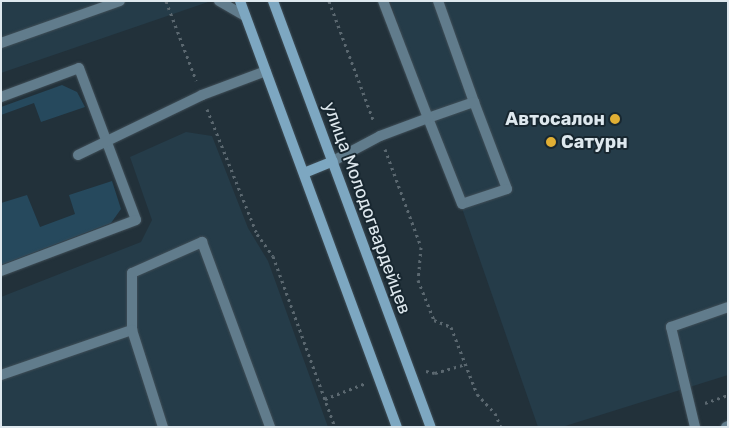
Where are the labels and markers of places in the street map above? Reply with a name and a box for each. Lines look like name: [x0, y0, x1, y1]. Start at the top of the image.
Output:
place label: Автосалон: [505, 108, 605, 130]
marker: Автосалон: [609, 113, 621, 125]
place label: Сатурн: [561, 131, 628, 153]
marker: Сатурн: [545, 136, 557, 148]

